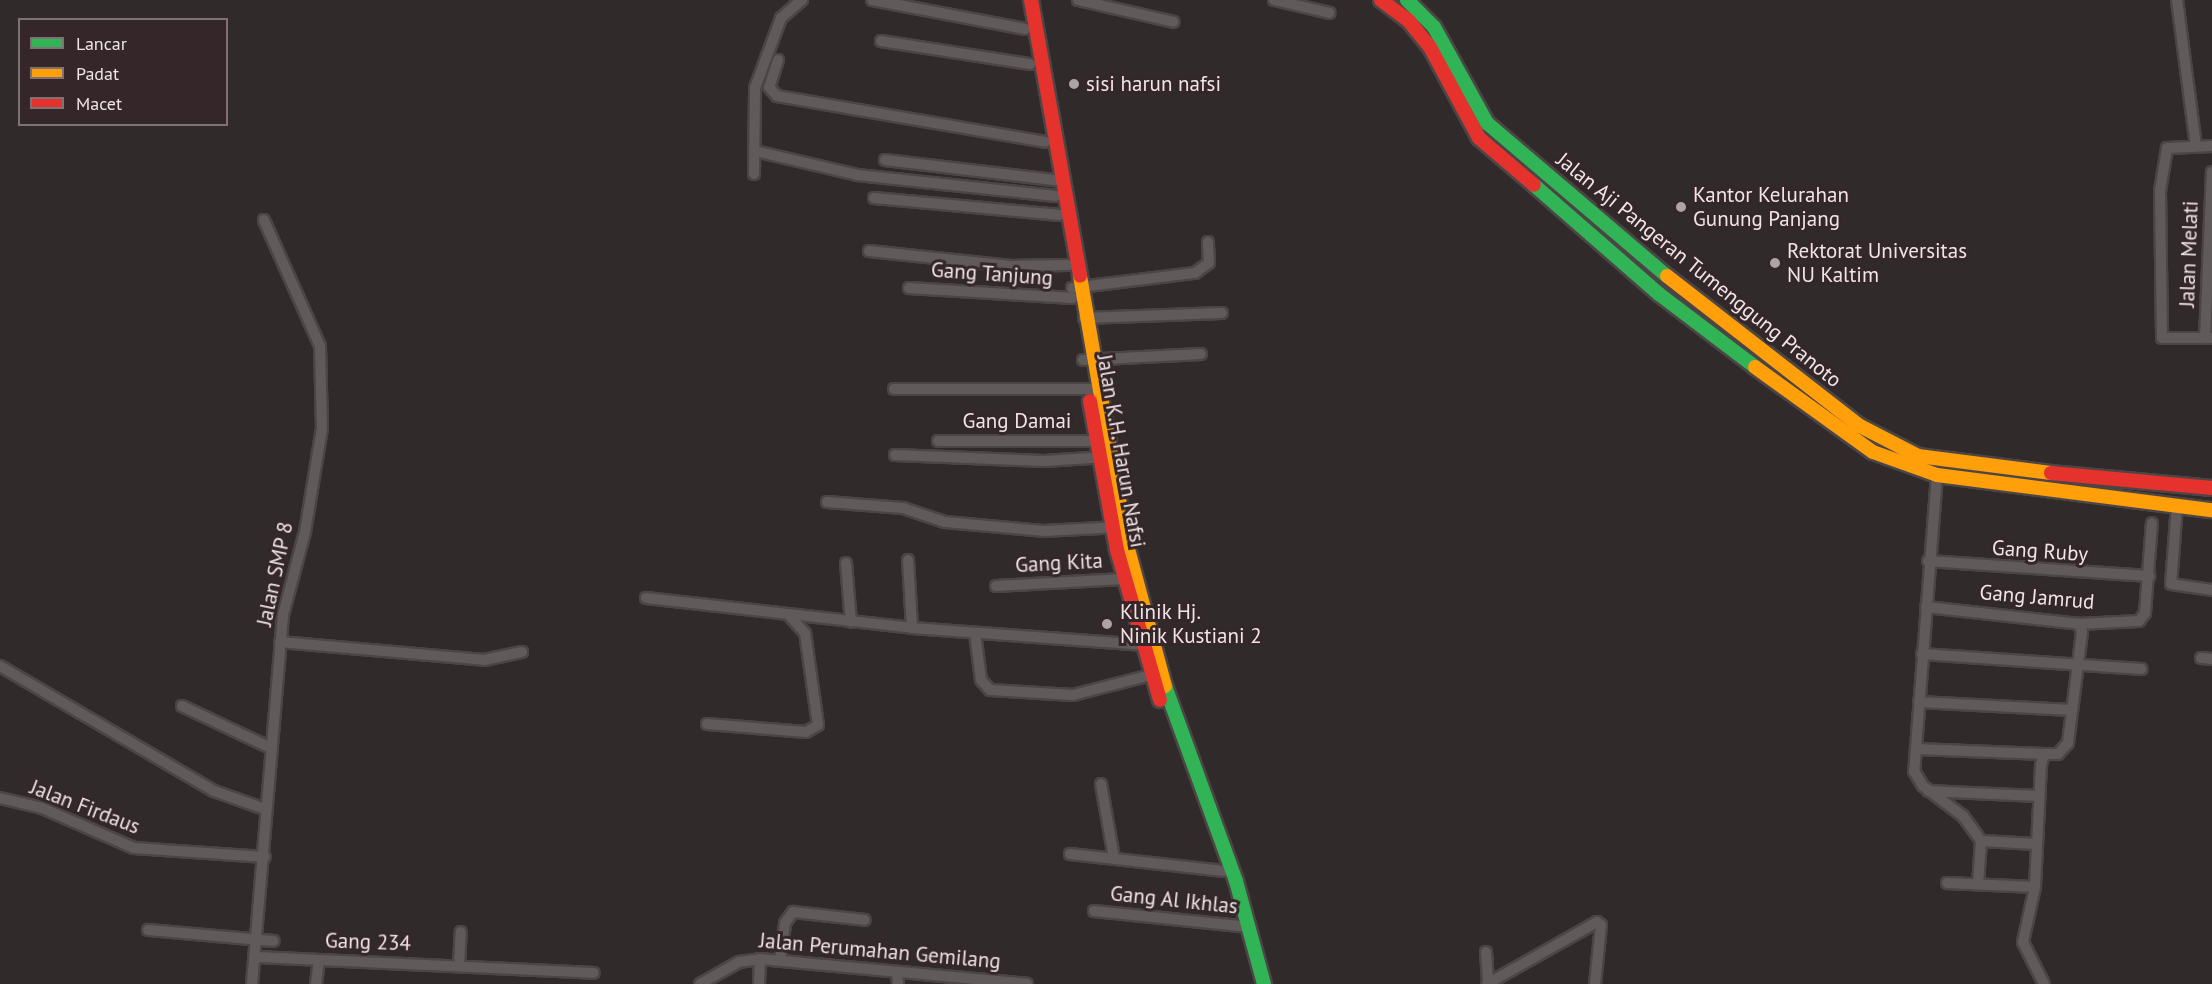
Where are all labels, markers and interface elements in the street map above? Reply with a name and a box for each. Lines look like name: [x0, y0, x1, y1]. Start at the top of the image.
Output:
legend: [18, 18, 228, 126]
text: Lancar: [76, 32, 127, 55]
text: Padat: [76, 62, 119, 85]
place label: sisi harun nafsi: [1086, 71, 1221, 97]
marker: sisi harun nafsi: [1067, 77, 1081, 91]
text: Macet: [76, 92, 122, 115]
street label: Jalan Aji Pangeran Tumenggung Pranoto: [1551, 147, 1847, 393]
place label: Kantor Kelurahan Gunung Panjang: [1693, 182, 1849, 232]
marker: Kantor Kelurahan Gunung Panjang: [1674, 200, 1688, 214]
street label: Jalan Melati: [2175, 200, 2203, 308]
place label: Rektorat Universitas NU Kaltim: [1787, 238, 1967, 288]
marker: Rektorat Universitas NU Kaltim: [1768, 256, 1782, 270]
street label: Gang Tanjung: [930, 257, 1054, 291]
street label: Jalan K.H. Harun Nafsi: [1091, 352, 1151, 550]
street label: Gang Damai: [963, 408, 1071, 434]
street label: Jalan SMP 8: [252, 519, 298, 629]
street label: Gang Ruby: [1991, 535, 2089, 567]
street label: Gang Kita: [1015, 548, 1103, 578]
street label: Gang Jamrud: [1979, 579, 2095, 615]
place label: Klinik Hj. Ninik Kustiani 2: [1120, 599, 1262, 649]
marker: Klinik Hj. Ninik Kustiani 2: [1098, 615, 1116, 633]
street label: Jalan Firdaus: [26, 775, 144, 839]
street label: Gang Al Ikhlas: [1109, 881, 1239, 919]
street label: Gang 234: [325, 928, 411, 956]
street label: Jalan Perumahan Gemilang: [758, 928, 1002, 974]

